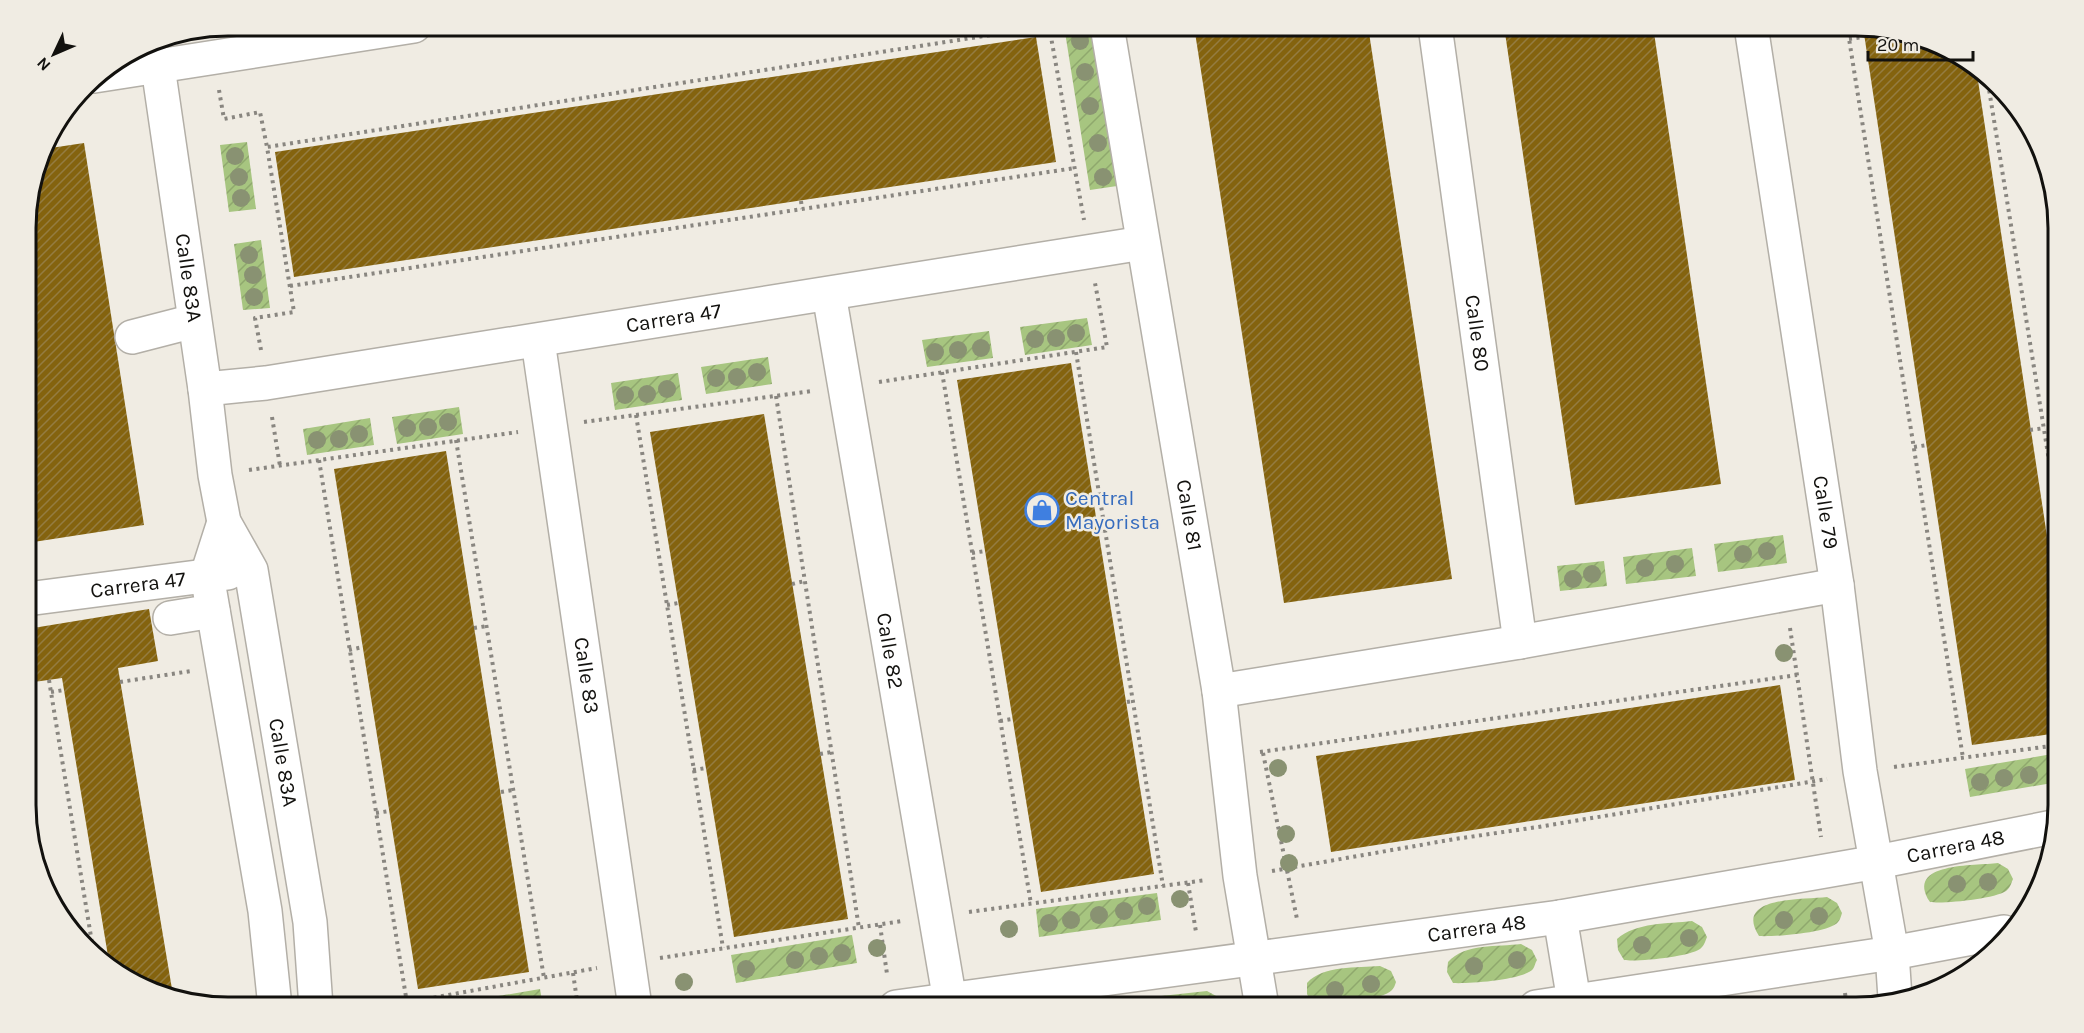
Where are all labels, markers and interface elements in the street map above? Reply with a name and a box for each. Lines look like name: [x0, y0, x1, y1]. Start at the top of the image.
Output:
north arrow: [24, 24, 84, 84]
scale bar: [1868, 24, 1973, 62]
text: 20 m: [1877, 34, 1919, 56]
text: N: [33, 53, 54, 75]
street label: Calle 83A: [170, 232, 207, 324]
street label: Calle 80: [1460, 293, 1495, 373]
street label: Carrera 47: [624, 298, 723, 337]
street label: Calle 79: [1808, 474, 1843, 551]
street label: Calle 81: [1172, 478, 1207, 553]
place label: Central Mayorista: [1065, 486, 1160, 534]
shop icon: Central Mayorista: [1024, 492, 1060, 528]
street label: Carrera 47: [89, 567, 187, 603]
street label: Calle 82: [872, 611, 908, 691]
street label: Calle 83: [569, 635, 604, 715]
street label: Calle 83A: [264, 716, 302, 808]
street label: Carrera 48: [1905, 825, 2007, 868]
street label: Carrera 48: [1426, 910, 1527, 947]

